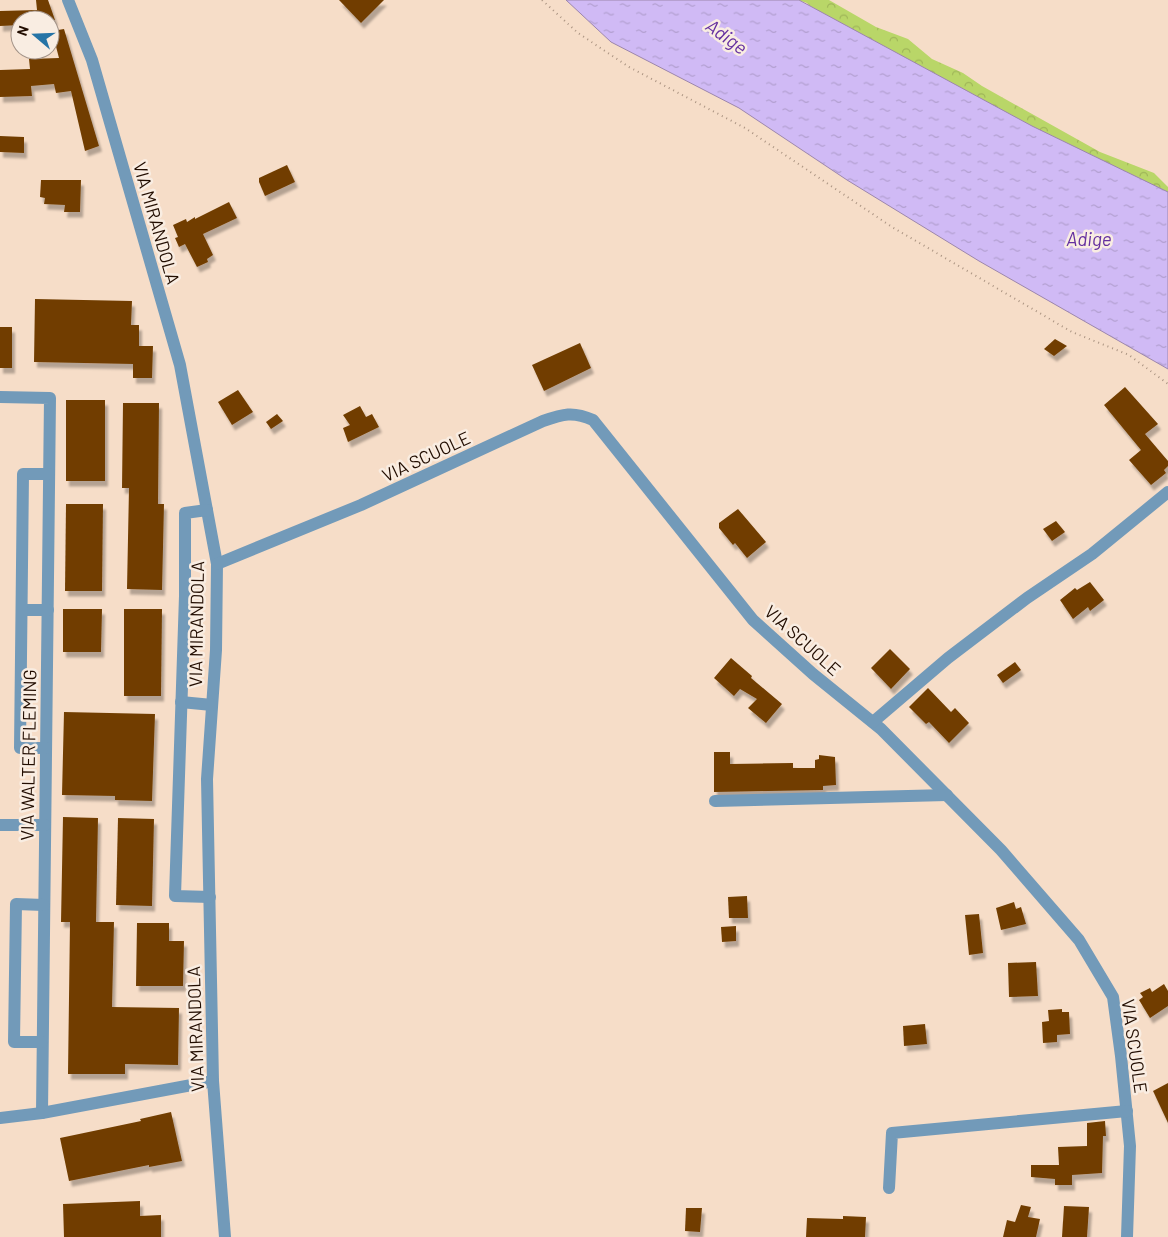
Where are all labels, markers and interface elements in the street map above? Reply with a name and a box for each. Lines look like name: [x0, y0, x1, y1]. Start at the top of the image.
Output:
north arrow: [10, 10, 60, 60]
water label: Adige: [702, 13, 752, 59]
text: N: [13, 23, 32, 38]
street label: VIA MIRANDOLA: [129, 159, 185, 287]
water label: Adige: [1066, 227, 1112, 250]
street label: VIA SCUOLE: [378, 426, 474, 486]
street label: VIA MIRANDOLA: [184, 561, 208, 687]
street label: VIA SCUOLE: [760, 600, 846, 680]
street label: VIA WALTER FLEMING: [16, 669, 40, 841]
street label: VIA MIRANDOLA: [182, 966, 208, 1092]
street label: VIA SCUOLE: [1117, 997, 1153, 1095]

